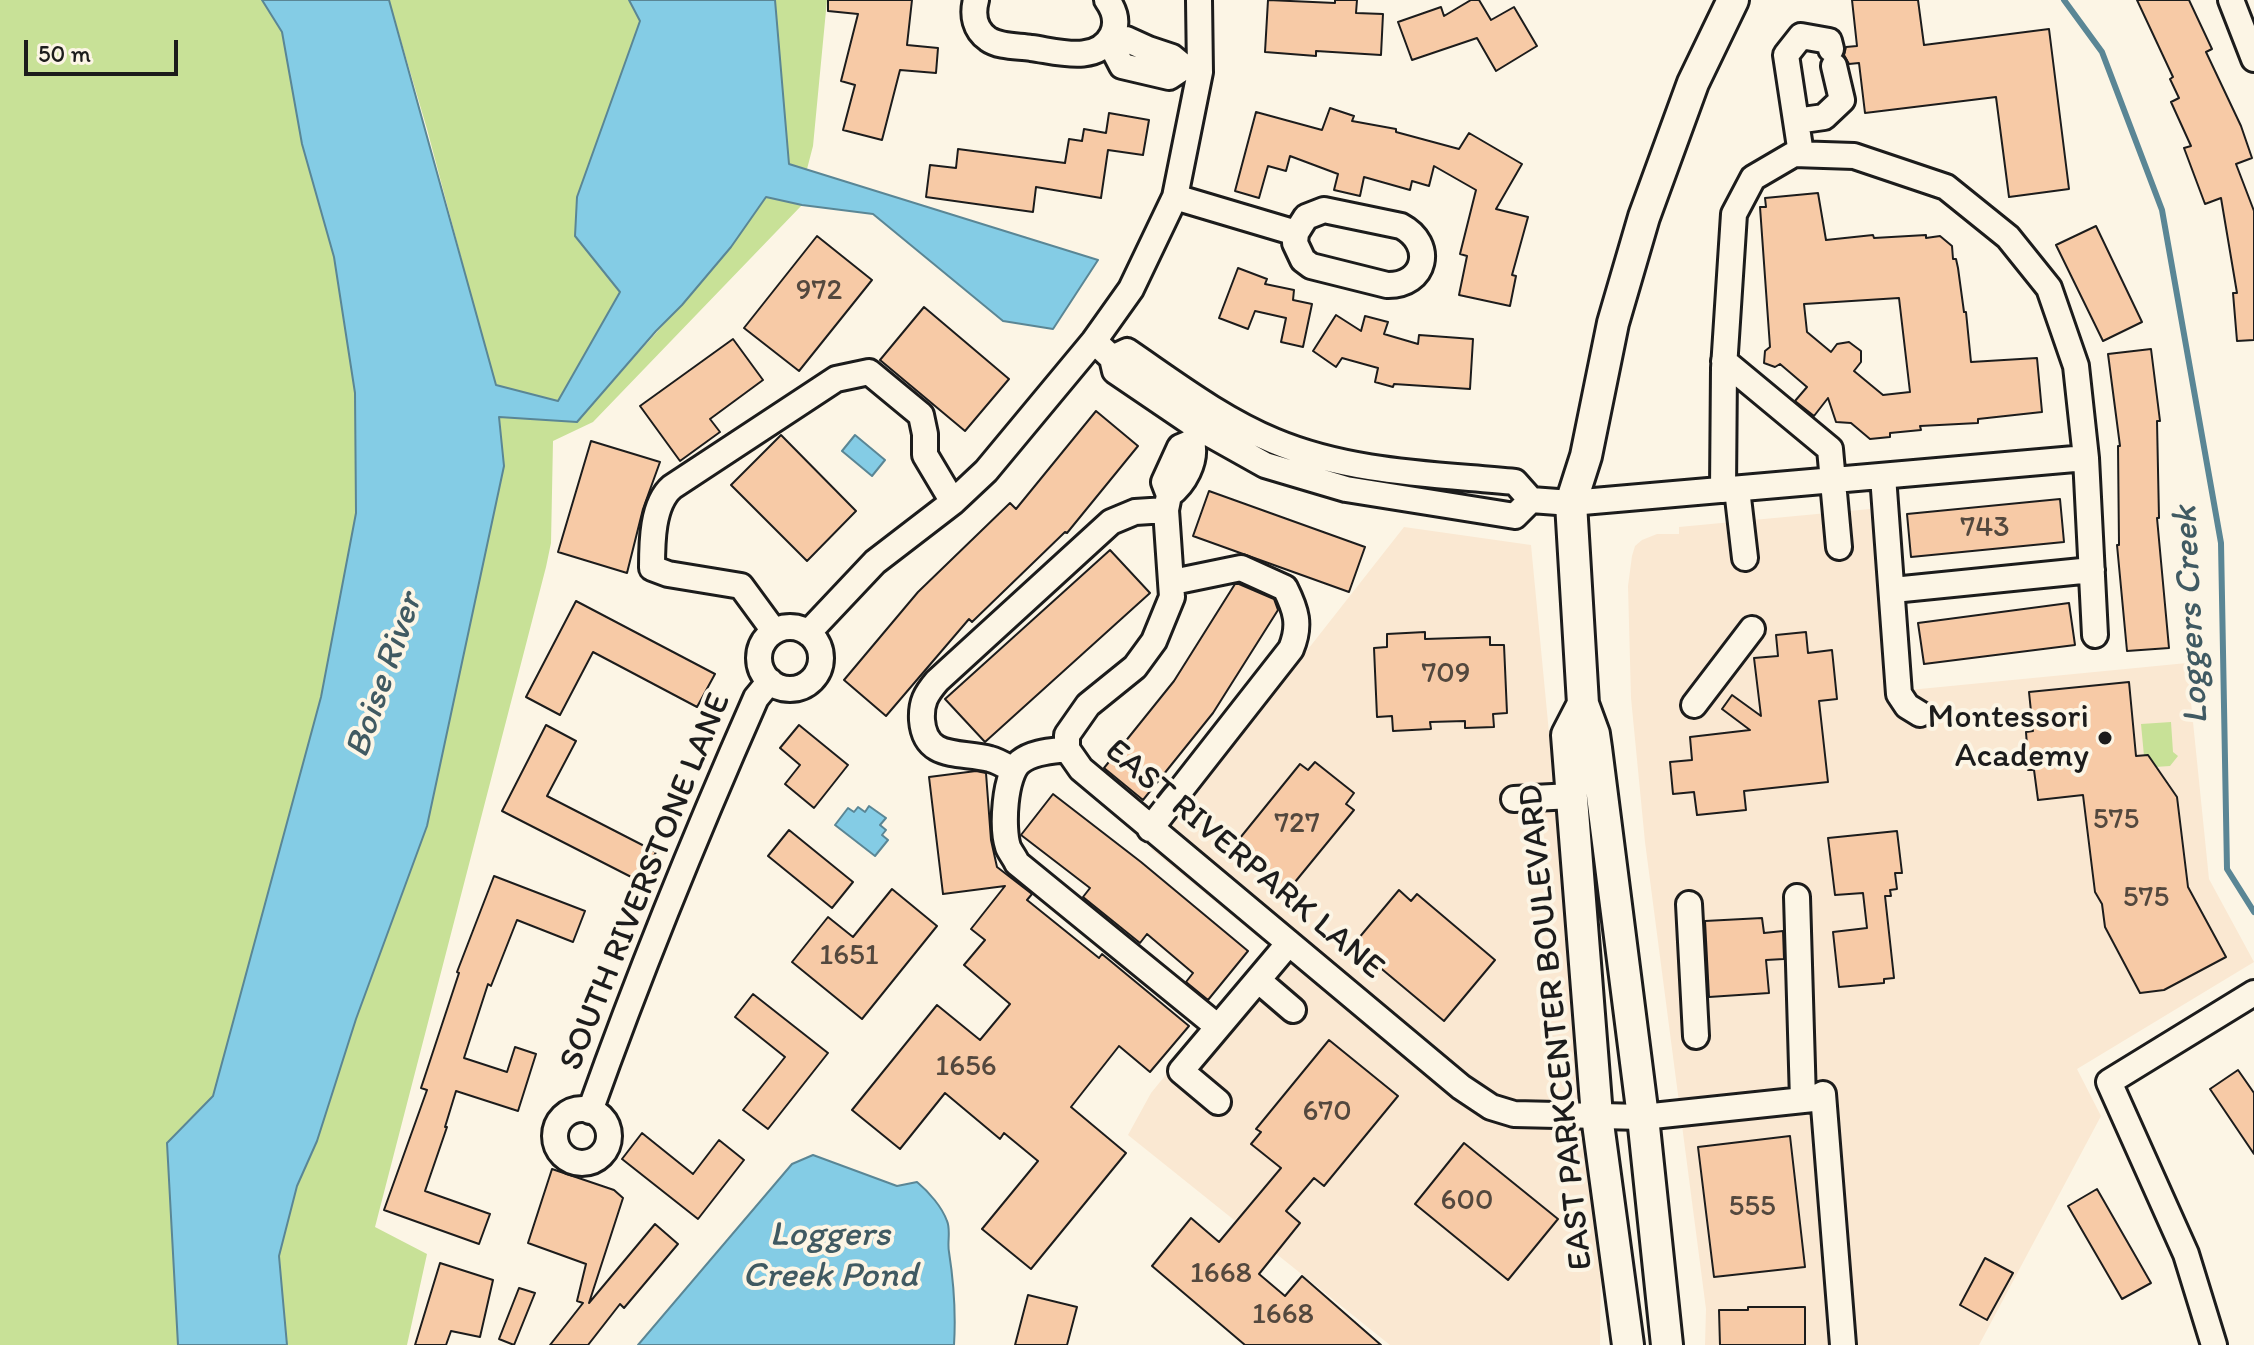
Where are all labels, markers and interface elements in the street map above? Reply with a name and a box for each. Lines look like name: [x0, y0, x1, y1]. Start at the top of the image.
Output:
scale bar: [28, 24, 182, 74]
text: 50 m: [38, 39, 91, 68]
house number: 972: [796, 273, 842, 309]
water label: Loggers Creek: [2165, 505, 2219, 725]
house number: 743: [1960, 510, 2010, 546]
water label: Boise River: [337, 588, 433, 764]
house number: 709: [1421, 656, 1471, 692]
street label: SOUTH RIVERSTONE LANE: [552, 688, 740, 1076]
place label: Montessori Academy: [1928, 698, 2089, 778]
marker: Montessori Academy: [2096, 729, 2114, 747]
street label: EAST RIVERPARK LANE: [1096, 731, 1392, 989]
street label: EAST PARKCENTER BOULEVARD: [1511, 782, 1603, 1272]
house number: 575: [2093, 802, 2139, 838]
house number: 727: [1274, 806, 1320, 842]
house number: 575: [2123, 880, 2169, 916]
house number: 1651: [819, 938, 879, 974]
house number: 1656: [935, 1049, 997, 1085]
house number: 670: [1302, 1094, 1352, 1130]
house number: 600: [1441, 1183, 1493, 1219]
house number: 555: [1728, 1189, 1776, 1225]
water label: Loggers Creek Pond: [742, 1214, 918, 1299]
house number: 1668: [1190, 1256, 1252, 1292]
house number: 1668: [1252, 1297, 1314, 1333]

